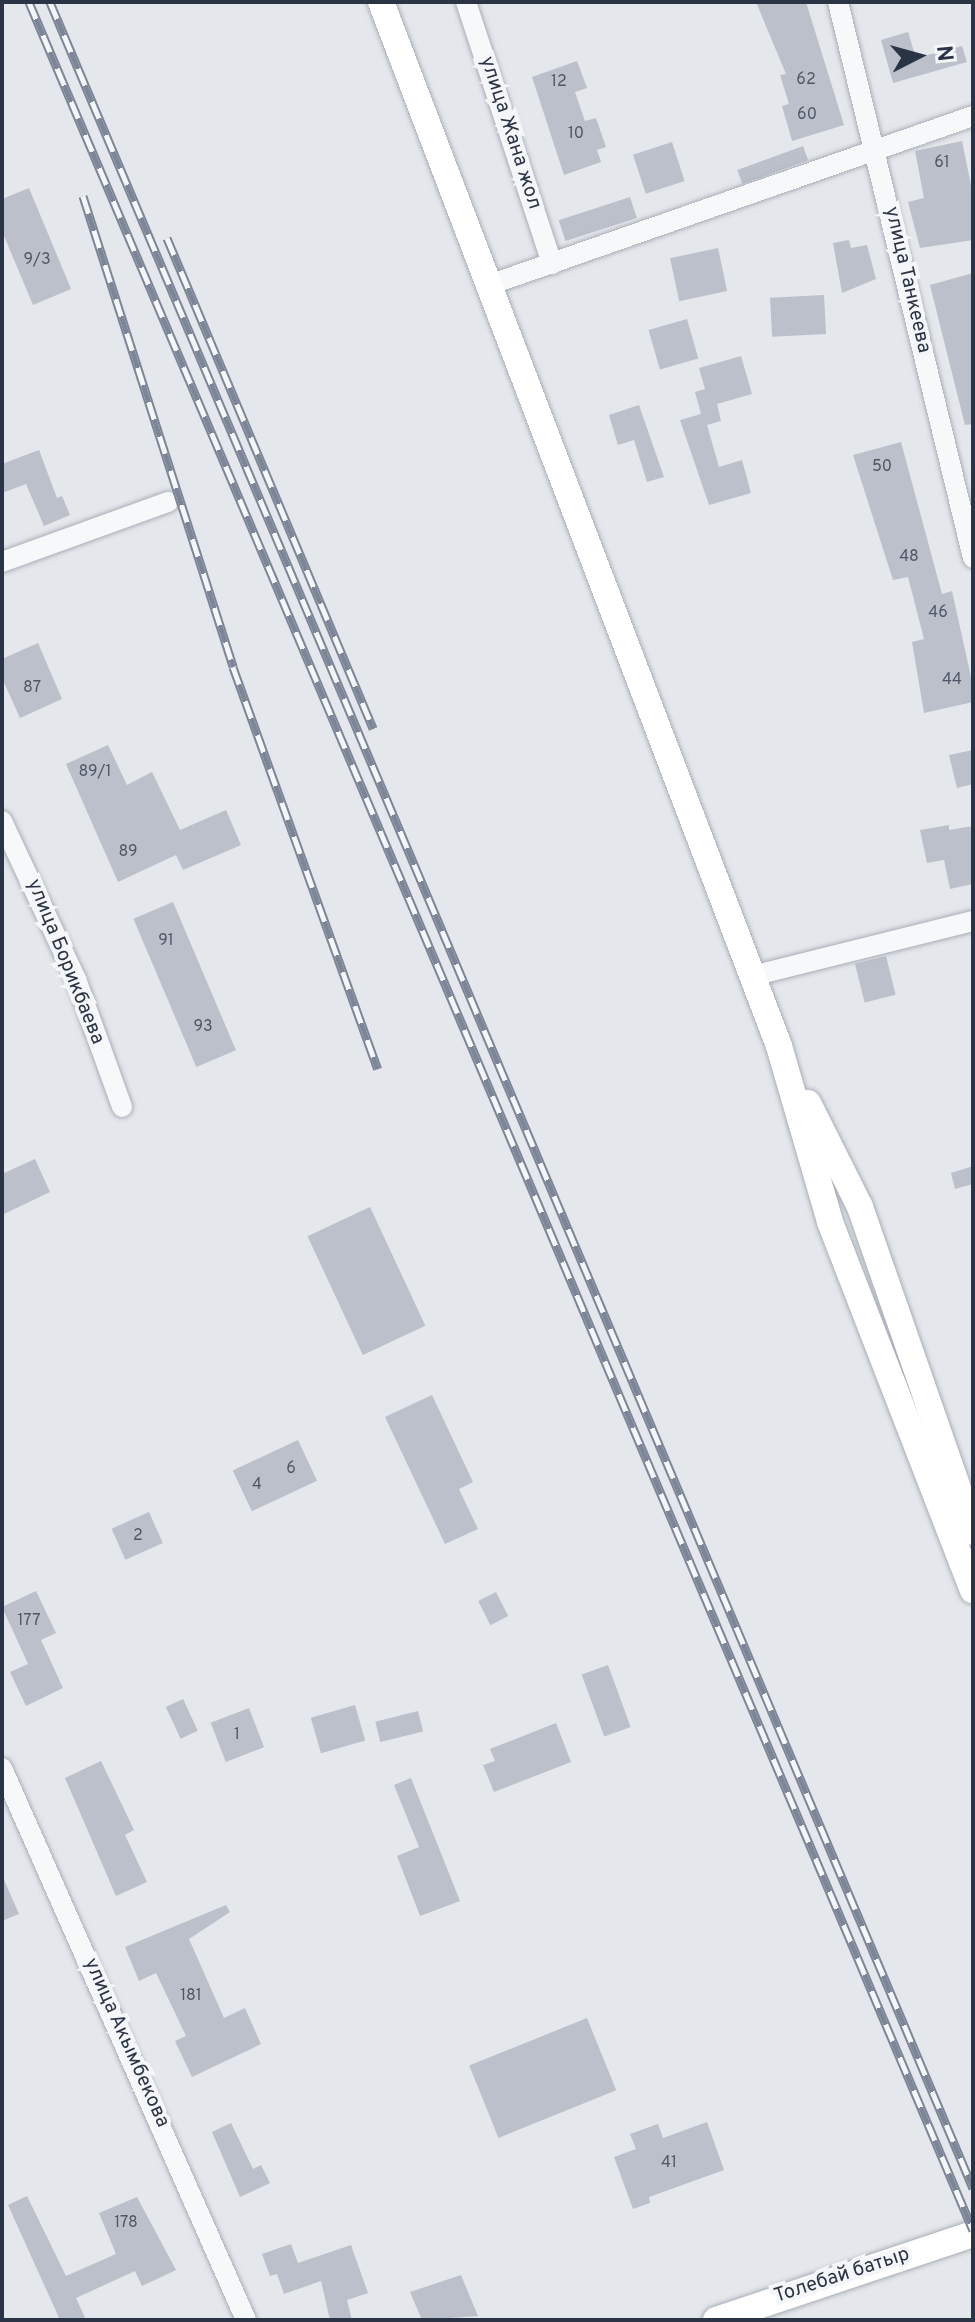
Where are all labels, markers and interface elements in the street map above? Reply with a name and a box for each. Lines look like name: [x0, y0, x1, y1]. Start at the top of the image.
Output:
north arrow: [879, 16, 959, 96]
text: N: [929, 44, 958, 63]
street label: улица Жана жол: [474, 54, 546, 212]
house number: 62: [796, 70, 816, 90]
house number: 12: [551, 72, 567, 92]
house number: 60: [797, 105, 817, 125]
house number: 10: [568, 124, 584, 144]
house number: 61: [934, 153, 950, 173]
street label: улица Танкеева: [878, 204, 936, 356]
house number: 9/3: [23, 250, 51, 270]
house number: 50: [872, 457, 892, 477]
house number: 48: [899, 547, 919, 567]
house number: 46: [928, 603, 948, 623]
house number: 44: [942, 670, 962, 690]
house number: 87: [23, 678, 41, 698]
house number: 89/1: [79, 762, 111, 782]
house number: 89: [118, 842, 138, 862]
street label: улица Борикбаева: [21, 876, 109, 1048]
house number: 91: [158, 931, 174, 951]
house number: 93: [193, 1017, 213, 1037]
house number: 6: [286, 1459, 296, 1479]
house number: 4: [252, 1475, 262, 1495]
house number: 2: [133, 1526, 143, 1546]
house number: 177: [17, 1611, 41, 1631]
house number: 1: [234, 1725, 240, 1745]
street label: улица Акымбекова: [78, 1954, 174, 2132]
house number: 181: [180, 1986, 202, 2006]
house number: 41: [661, 2153, 677, 2173]
house number: 178: [114, 2213, 138, 2233]
street label: Толебай батыр: [771, 2243, 913, 2309]

